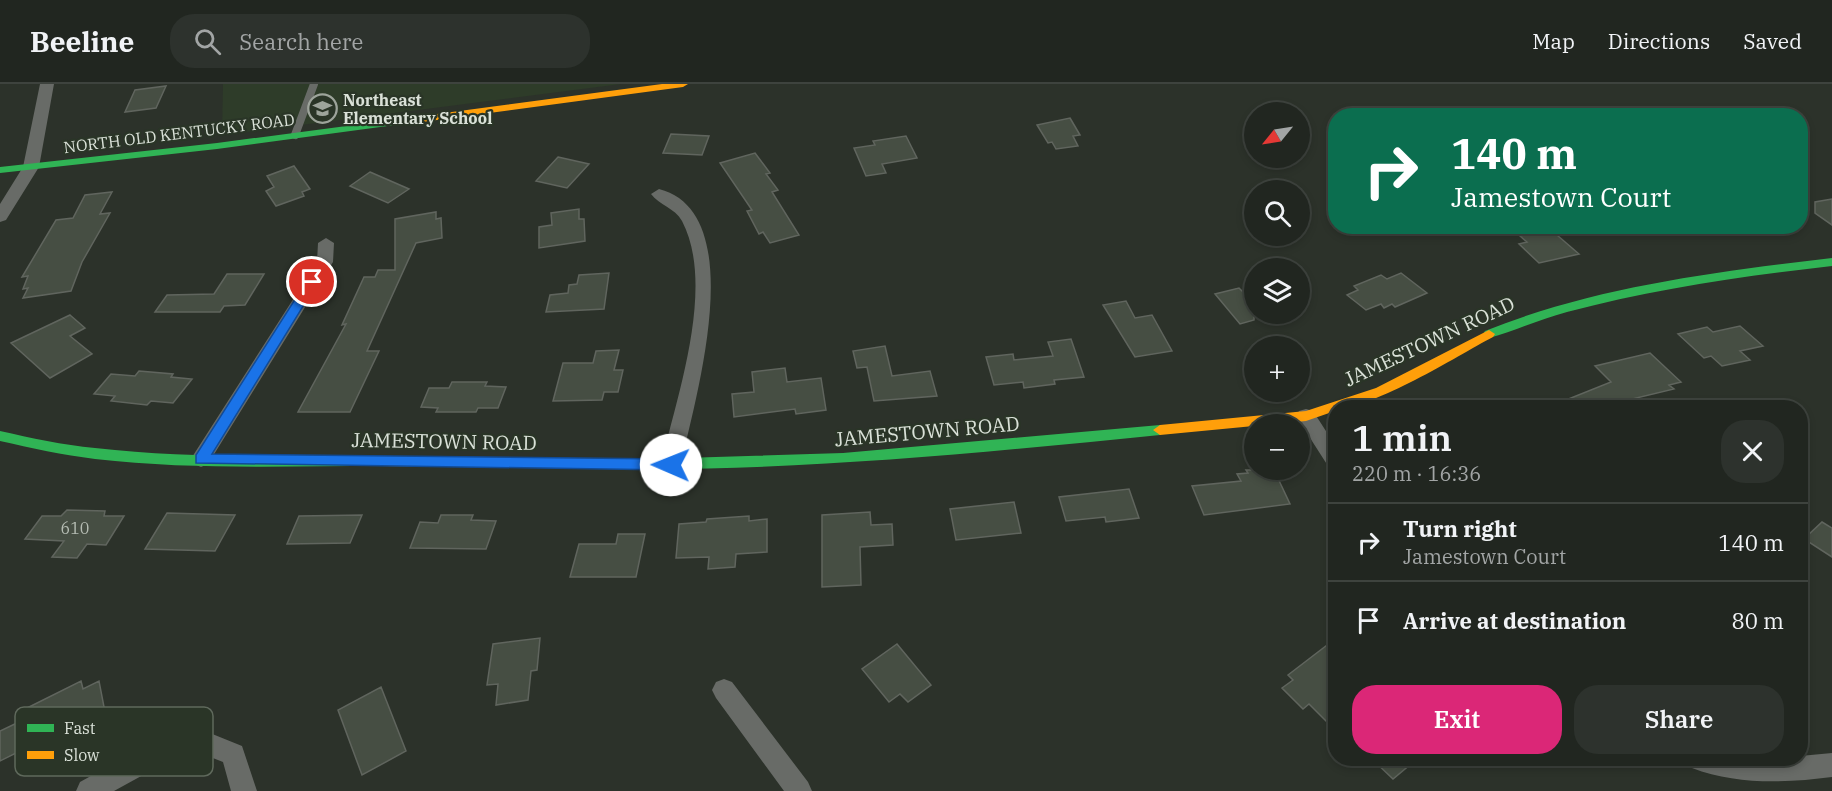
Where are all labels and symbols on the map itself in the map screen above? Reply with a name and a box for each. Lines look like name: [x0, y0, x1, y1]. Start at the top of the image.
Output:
place label: Northeast Elementary School: [343, 90, 492, 128]
school or university icon: Northeast Elementary School: [306, 93, 338, 125]
north arrow: [1244, 102, 1310, 168]
street label: NORTH OLD KENTUCKY ROAD: [62, 109, 296, 157]
pin: [286, 256, 337, 307]
street label: JAMESTOWN ROAD: [1339, 290, 1519, 392]
street label: JAMESTOWN ROAD: [833, 409, 1021, 453]
street label: JAMESTOWN ROAD: [351, 426, 537, 456]
position arrow: [639, 433, 703, 497]
house number: 610: [61, 518, 89, 538]
legend: [15, 707, 213, 776]
text: Fast: [64, 718, 96, 738]
text: Slow: [64, 745, 100, 765]

